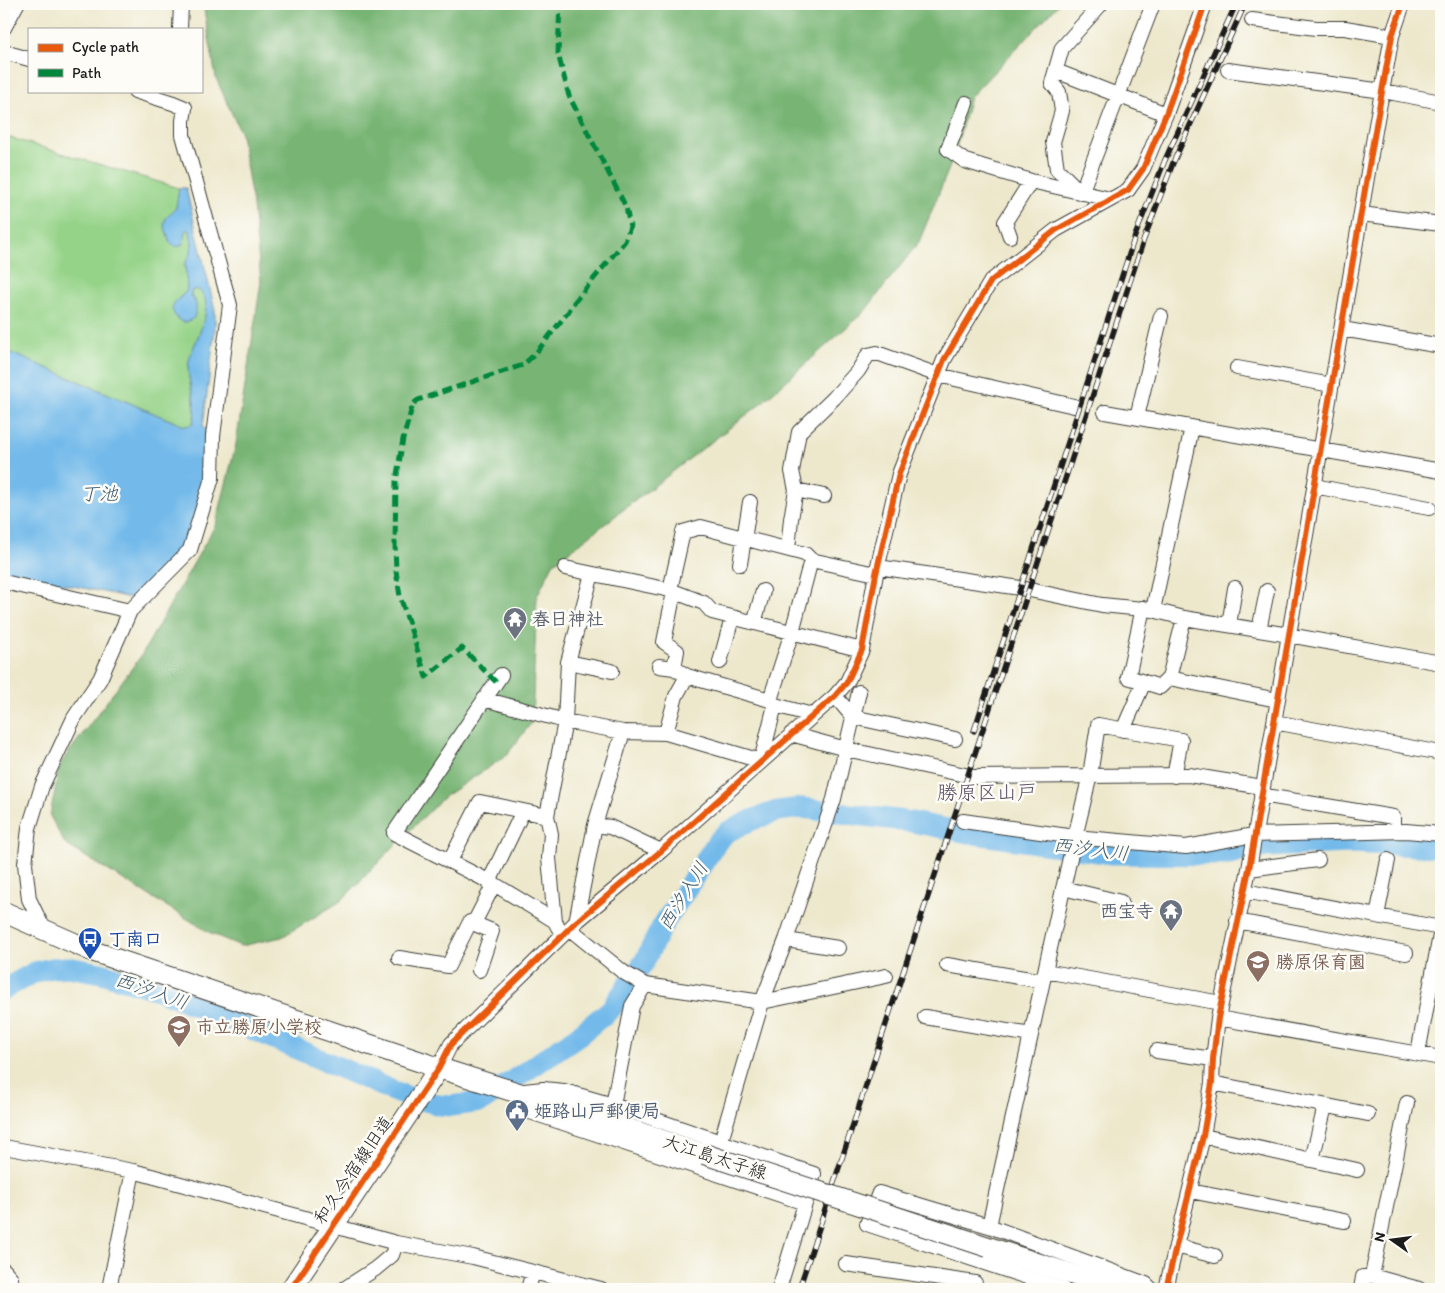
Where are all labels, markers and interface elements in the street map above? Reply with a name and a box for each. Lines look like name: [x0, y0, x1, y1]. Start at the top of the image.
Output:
legend: [28, 28, 202, 92]
text: Cycle path: [72, 38, 139, 56]
text: Path: [72, 64, 101, 82]
water label: 丁池: [80, 482, 119, 505]
temple icon: 春日神社: [502, 606, 528, 640]
place label: 春日神社: [532, 608, 604, 630]
district label: 勝原区山戸: [937, 780, 1037, 804]
water label: 西汐入川: [1052, 833, 1130, 865]
water label: 西汐入川: [653, 858, 713, 934]
temple icon: 西宝寺: [1158, 898, 1184, 932]
place label: 西宝寺: [1100, 900, 1154, 922]
bus stop icon: 丁南口: [77, 926, 103, 960]
place label: 丁南口: [108, 928, 162, 950]
school or university icon: 勝原保育園: [1245, 949, 1271, 983]
place label: 勝原保育園: [1276, 951, 1366, 973]
water label: 西汐入川: [112, 968, 192, 1014]
school or university icon: 市立勝原小学校: [166, 1014, 192, 1048]
place label: 市立勝原小学校: [196, 1016, 322, 1038]
public building icon: 姫路山戸郵便局: [504, 1098, 530, 1132]
place label: 姫路山戸郵便局: [534, 1100, 660, 1122]
street label: 和久今宿線旧道: [309, 1112, 397, 1228]
street label: 大江島太子線: [660, 1130, 770, 1184]
north arrow: [1368, 1216, 1418, 1266]
text: N: [1370, 1230, 1389, 1244]

